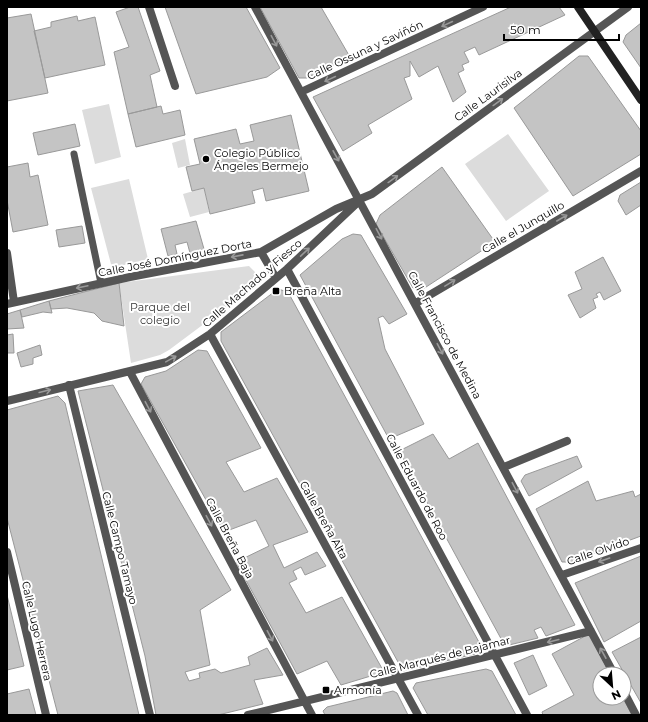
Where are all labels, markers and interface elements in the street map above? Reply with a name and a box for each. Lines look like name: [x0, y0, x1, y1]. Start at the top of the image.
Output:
scale bar: [504, 16, 619, 42]
street label: Calle Ossuna y Saviñón: [305, 17, 425, 83]
one-way arrow: [442, 21, 454, 28]
text: 50 m: [510, 22, 541, 37]
one-way arrow: [270, 35, 278, 47]
street label: Calle Laurisilva: [451, 66, 525, 124]
one-way arrow: [324, 76, 336, 83]
one-way arrow: [492, 98, 503, 106]
place label: Colegio Público Ángeles Bermejo: [214, 146, 309, 173]
one-way arrow: [332, 150, 340, 162]
marker: Colegio Público Ángeles Bermejo: [201, 154, 211, 164]
one-way arrow: [387, 174, 398, 183]
street label: Calle el Junquillo: [479, 198, 567, 256]
one-way arrow: [556, 213, 568, 221]
one-way arrow: [376, 228, 383, 240]
street label: Calle José Domínguez Dorta: [97, 236, 253, 280]
street label: Calle Machado y Fiesco: [199, 236, 305, 330]
one-way arrow: [299, 248, 309, 257]
one-way arrow: [231, 253, 244, 261]
street label: Calle Francisco de Medina: [405, 269, 485, 401]
one-way arrow: [444, 279, 456, 287]
one-way arrow: [76, 284, 89, 292]
place label: Breña Alta: [284, 284, 342, 298]
marker: Breña Alta: [271, 286, 281, 296]
park label: Parque del colegio: [130, 300, 190, 327]
one-way arrow: [437, 343, 445, 355]
one-way arrow: [164, 355, 176, 363]
one-way arrow: [38, 387, 51, 395]
one-way arrow: [145, 400, 152, 412]
street label: Calle Eduardo de Roo: [383, 431, 451, 543]
street label: Calle Breña Alta: [297, 478, 351, 562]
one-way arrow: [512, 482, 520, 494]
street label: Calle Campo Tamayo: [99, 490, 141, 606]
street label: Calle Breña Baja: [203, 495, 257, 581]
one-way arrow: [206, 515, 213, 527]
street label: Calle Olvido: [565, 534, 631, 568]
one-way arrow: [598, 557, 610, 565]
street label: Calle Lugo Herrera: [19, 580, 55, 682]
one-way arrow: [266, 630, 274, 642]
street label: Calle Marqués de Bajamar: [368, 633, 512, 681]
one-way arrow: [547, 637, 560, 645]
one-way arrow: [598, 647, 606, 659]
north arrow: [592, 666, 632, 706]
place label: Armonía: [334, 683, 382, 697]
marker: Armonía: [321, 685, 331, 695]
text: N: [609, 687, 623, 703]

